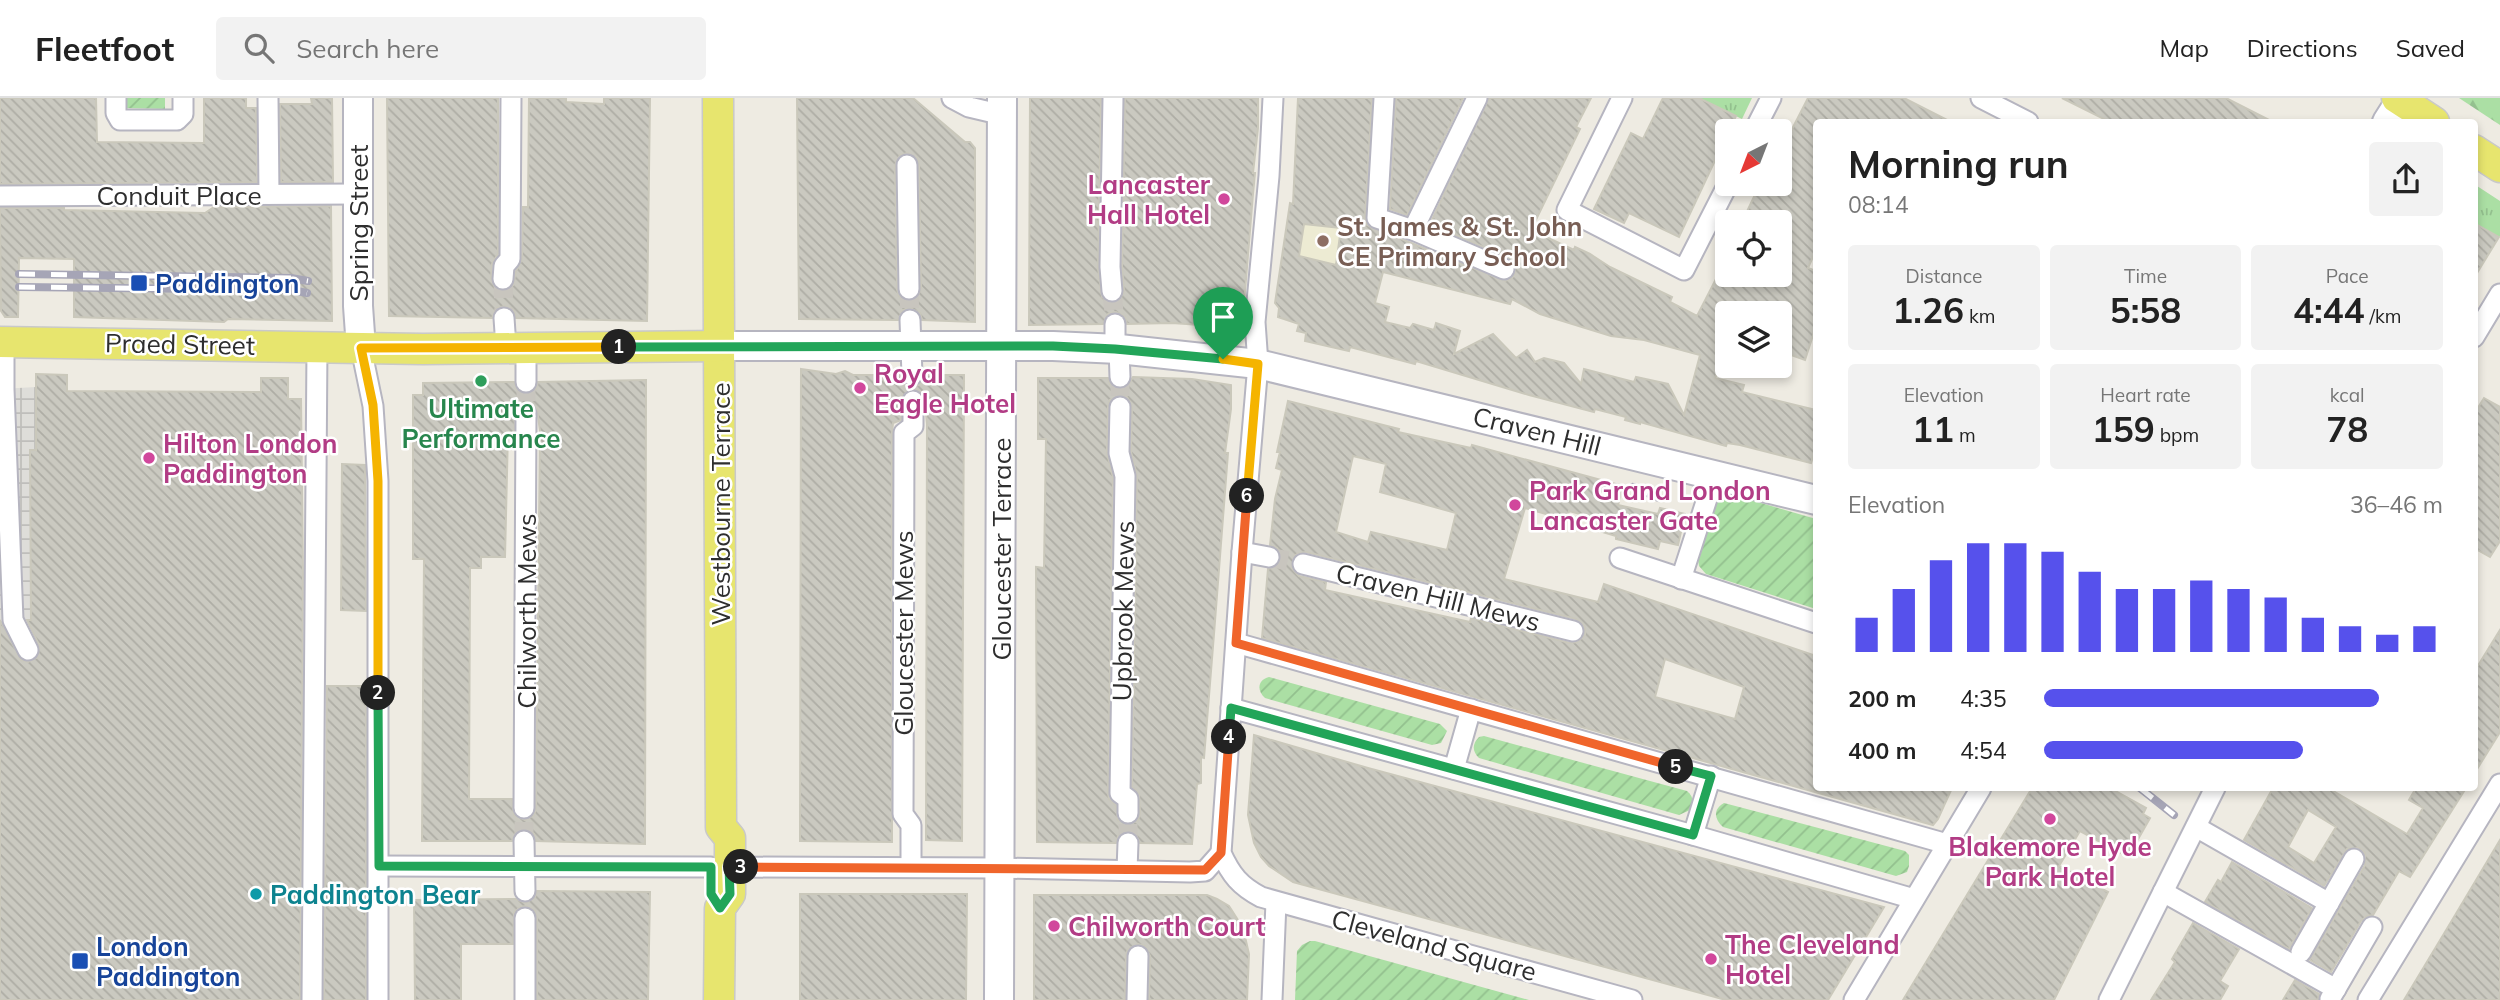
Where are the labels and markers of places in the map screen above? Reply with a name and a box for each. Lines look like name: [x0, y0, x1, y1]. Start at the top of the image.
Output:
place label: Lancaster Hall Hotel: [1087, 168, 1211, 231]
marker: Lancaster Hall Hotel: [1216, 191, 1232, 207]
place label: St. James & St. John CE Primary School: [1337, 210, 1583, 273]
marker: St. James & St. John CE Primary School: [1315, 233, 1331, 249]
place label: Paddington: [155, 267, 300, 300]
marker: Paddington: [129, 273, 149, 293]
pin: [1193, 287, 1253, 359]
pin: 1: [602, 330, 636, 364]
place label: Royal Eagle Hotel: [874, 357, 1016, 420]
marker: Ultimate Performance: [473, 373, 489, 389]
marker: Royal Eagle Hotel: [852, 380, 868, 396]
place label: Ultimate Performance: [402, 392, 560, 455]
place label: Hilton London Paddington: [163, 427, 337, 490]
marker: Hilton London Paddington: [141, 450, 157, 466]
place label: Park Grand London Lancaster Gate: [1529, 474, 1771, 537]
pin: 6: [1230, 478, 1264, 514]
marker: Park Grand London Lancaster Gate: [1507, 497, 1523, 513]
pin: 2: [360, 676, 396, 710]
pin: 4: [1212, 720, 1246, 754]
pin: 5: [1658, 750, 1694, 784]
marker: Blakemore Hyde Park Hotel: [2042, 811, 2058, 827]
place label: Blakemore Hyde Park Hotel: [1948, 830, 2152, 893]
pin: 3: [724, 850, 758, 884]
place label: Paddington Bear: [270, 878, 481, 911]
marker: Paddington Bear: [248, 886, 264, 902]
place label: Chilworth Court: [1068, 910, 1265, 943]
marker: Chilworth Court: [1046, 918, 1062, 934]
place label: The Cleveland Hotel: [1725, 928, 1900, 991]
place label: London Paddington: [96, 930, 241, 993]
marker: London Paddington: [70, 951, 90, 971]
marker: The Cleveland Hotel: [1703, 951, 1719, 967]

